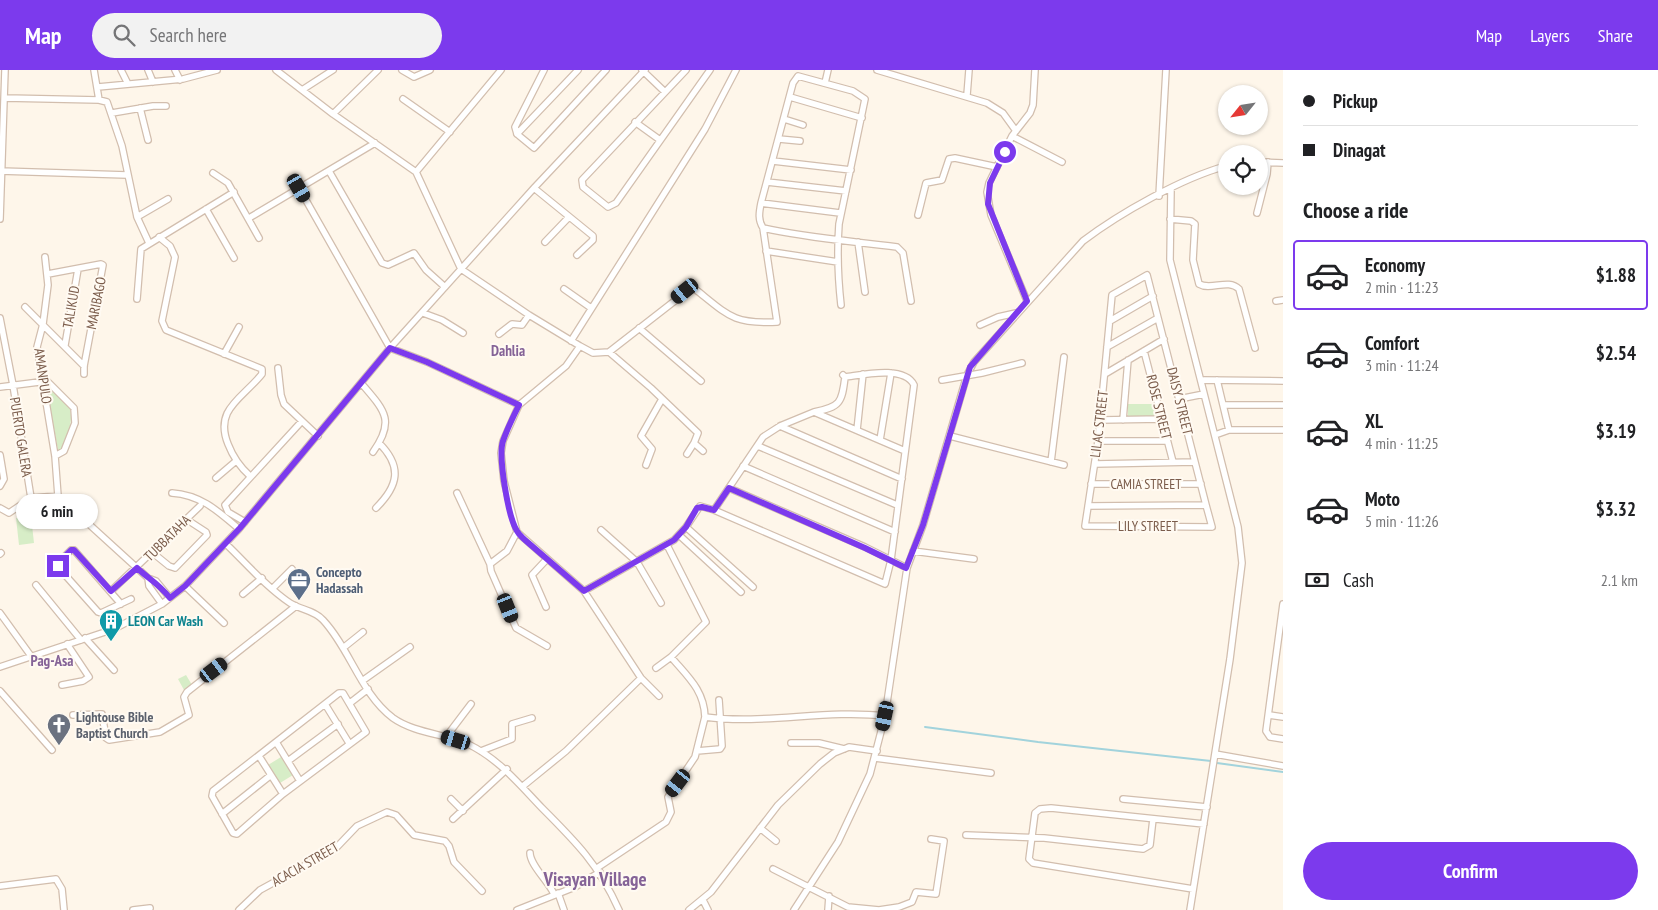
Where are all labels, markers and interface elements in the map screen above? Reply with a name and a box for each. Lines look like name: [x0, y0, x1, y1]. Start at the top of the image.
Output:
search box: [92, 13, 442, 58]
text: Map: [25, 20, 62, 51]
icon: search: [110, 21, 138, 49]
text: Search here: [150, 23, 227, 47]
text: Map: [1476, 24, 1502, 47]
text: Layers: [1530, 24, 1570, 47]
text: Share: [1598, 24, 1633, 47]
north arrow: [1218, 85, 1268, 135]
map controls: [1218, 85, 1268, 195]
text: Pickup: [1333, 89, 1378, 113]
text: Dinagat: [1333, 138, 1386, 162]
route start: [994, 141, 1016, 163]
button: locate: [1218, 145, 1268, 195]
car: [285, 171, 312, 205]
text: Choose a ride: [1303, 196, 1408, 224]
icon: car: [1305, 253, 1350, 298]
text: Economy: [1365, 253, 1425, 277]
text: $1.88: [1596, 263, 1636, 287]
street label: MARIBAGO: [82, 275, 110, 331]
car: [668, 276, 701, 306]
text: 2 min · 11:23: [1365, 277, 1439, 297]
street label: TALIKUD: [58, 284, 84, 330]
icon: car: [1305, 331, 1350, 376]
text: Comfort: [1365, 331, 1419, 355]
district label: Dahlia: [491, 341, 525, 360]
text: $2.54: [1596, 341, 1636, 365]
street label: AMANPULO: [30, 347, 56, 405]
text: 3 min · 11:24: [1365, 355, 1439, 375]
street label: DAISY STREET: [1163, 365, 1197, 437]
street label: ROSE STREET: [1142, 373, 1176, 442]
street label: LILAC STREET: [1086, 389, 1112, 459]
street label: PUERTO GALERA: [6, 396, 36, 478]
icon: car: [1305, 409, 1350, 454]
text: XL: [1365, 409, 1383, 433]
text: $3.19: [1596, 419, 1636, 443]
text: 4 min · 11:25: [1365, 433, 1439, 453]
street label: CAMIA STREET: [1110, 475, 1182, 493]
icon: car: [1305, 487, 1350, 532]
text: Moto: [1365, 487, 1400, 511]
callout: 6 min: [17, 494, 99, 528]
text: $3.32: [1596, 497, 1636, 521]
text: 6 min: [41, 501, 73, 521]
street label: TUBBATAHA: [140, 511, 194, 565]
text: 5 min · 11:26: [1365, 511, 1439, 531]
street label: LILY STREET: [1118, 517, 1179, 535]
route end: [47, 555, 69, 577]
place label: Concepto Hadassah: [316, 563, 363, 597]
icon: cash: [1303, 566, 1331, 594]
office icon: Concepto Hadassah: [286, 567, 312, 601]
text: Cash: [1343, 568, 1374, 592]
text: 2.1 km: [1601, 570, 1638, 590]
car: [495, 591, 520, 625]
building icon: LEON Car Wash: [98, 608, 124, 642]
place label: LEON Car Wash: [128, 612, 203, 630]
district label: Pag-Asa: [31, 651, 73, 670]
car: [197, 655, 230, 685]
car: [874, 700, 895, 732]
place label: Lightouse Bible Baptist Church: [76, 708, 154, 742]
church icon: Lightouse Bible Baptist Church: [46, 712, 72, 746]
car: [439, 728, 472, 752]
car: [662, 767, 693, 799]
street label: ACACIA STREET: [268, 837, 343, 890]
button: Confirm: [1303, 842, 1638, 900]
district label: Visayan Village: [542, 867, 647, 891]

